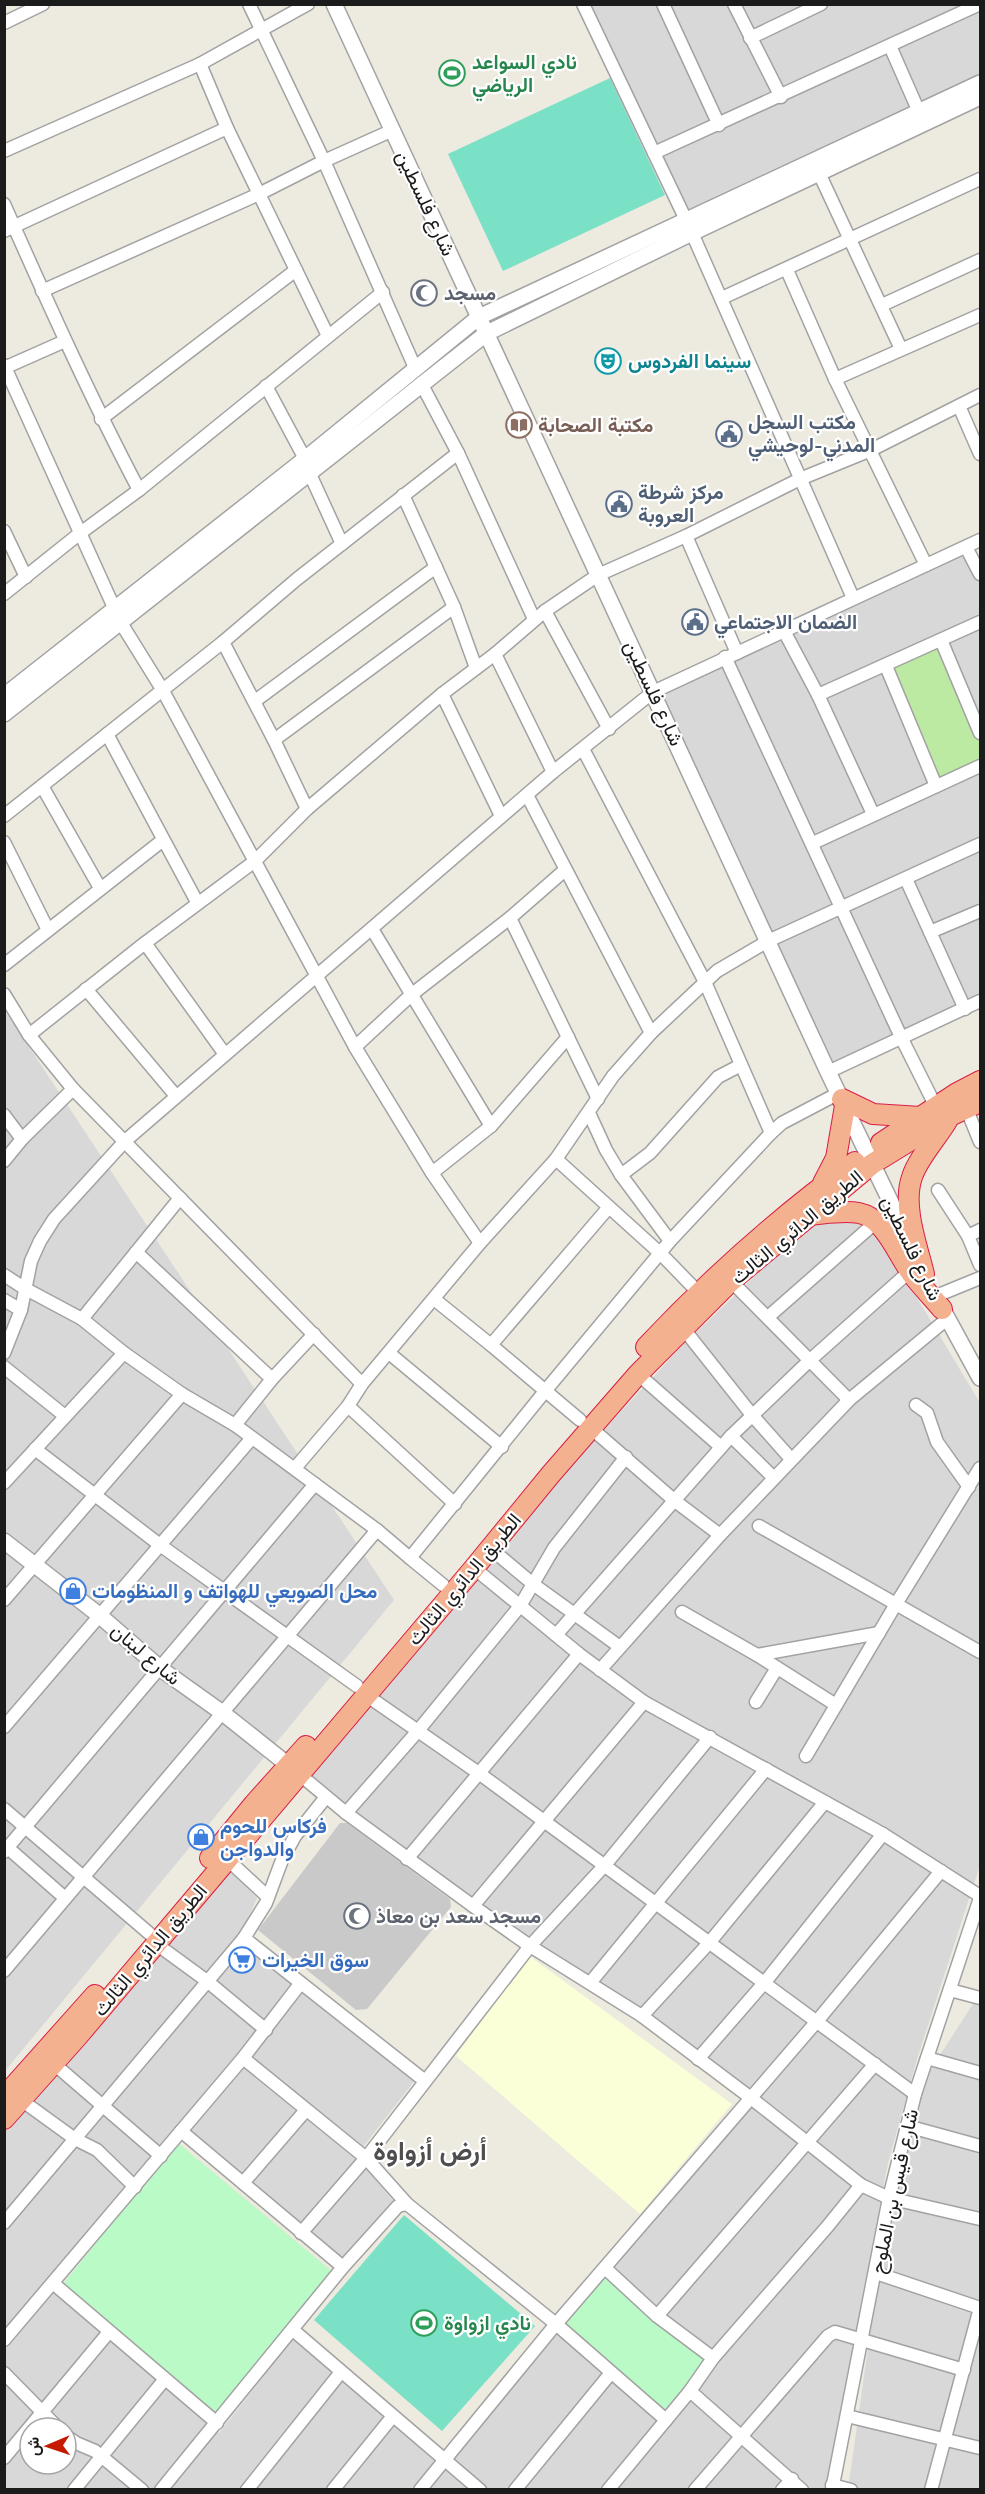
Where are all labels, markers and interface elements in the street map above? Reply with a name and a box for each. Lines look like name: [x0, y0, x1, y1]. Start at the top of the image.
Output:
place label: نادي السواعد الرياضي: [472, 49, 577, 102]
sports icon: نادي السواعد الرياضي: [437, 58, 467, 88]
street label: شارع فلسطين: [389, 146, 462, 260]
mosque icon: مسجد: [409, 278, 439, 308]
place label: مسجد: [444, 280, 496, 307]
theatre icon: سينما الفردوس: [593, 346, 623, 376]
place label: سينما الفردوس: [628, 348, 751, 375]
place label: مكتب السجل المدني-لوحيشي: [748, 409, 875, 462]
library icon: مكتبة الصحابة: [504, 410, 534, 440]
place label: مكتبة الصحابة: [538, 412, 654, 439]
public building icon: مكتب السجل المدني-لوحيشي: [714, 419, 744, 449]
place label: مركز شرطة العروبة: [638, 479, 724, 529]
public building icon: مركز شرطة العروبة: [604, 489, 634, 519]
public building icon: الضمان الاجتماعي: [680, 607, 710, 637]
place label: الضمان الاجتماعي: [714, 609, 857, 639]
street label: شارع فلسطين: [617, 636, 690, 750]
street label: الطريق الدائري الثالث: [726, 1164, 871, 1293]
street label: شارع فلسطين: [875, 1191, 949, 1305]
street label: الطريق الدائري الثالث: [401, 1508, 530, 1653]
shop icon: محل الصويعي للهواتف و المنظومات: [58, 1576, 88, 1606]
place label: محل الصويعي للهواتف و المنظومات: [92, 1578, 377, 1608]
street label: شارع لبنان: [105, 1617, 186, 1692]
place label: فركاس للحوم والدواجن: [220, 1813, 327, 1863]
shop icon: فركاس للحوم والدواجن: [186, 1822, 216, 1852]
street label: الطريق الدائري الثالث: [87, 1879, 216, 2024]
mosque icon: مسجد سعد بن معاذ: [342, 1901, 372, 1931]
place label: مسجد سعد بن معاذ: [376, 1903, 541, 1930]
supermarket icon: سوق الخيرات: [227, 1945, 257, 1975]
place label: سوق الخيرات: [262, 1947, 369, 1974]
street label: شارع قيس بن الملوح: [864, 2106, 925, 2276]
district label: أرض أزواوة: [373, 2134, 487, 2169]
sports icon: نادي ازواوة: [409, 2308, 439, 2338]
place label: نادي ازواوة: [444, 2310, 531, 2340]
north arrow: [18, 2416, 78, 2476]
text: ش: [23, 2436, 45, 2456]

